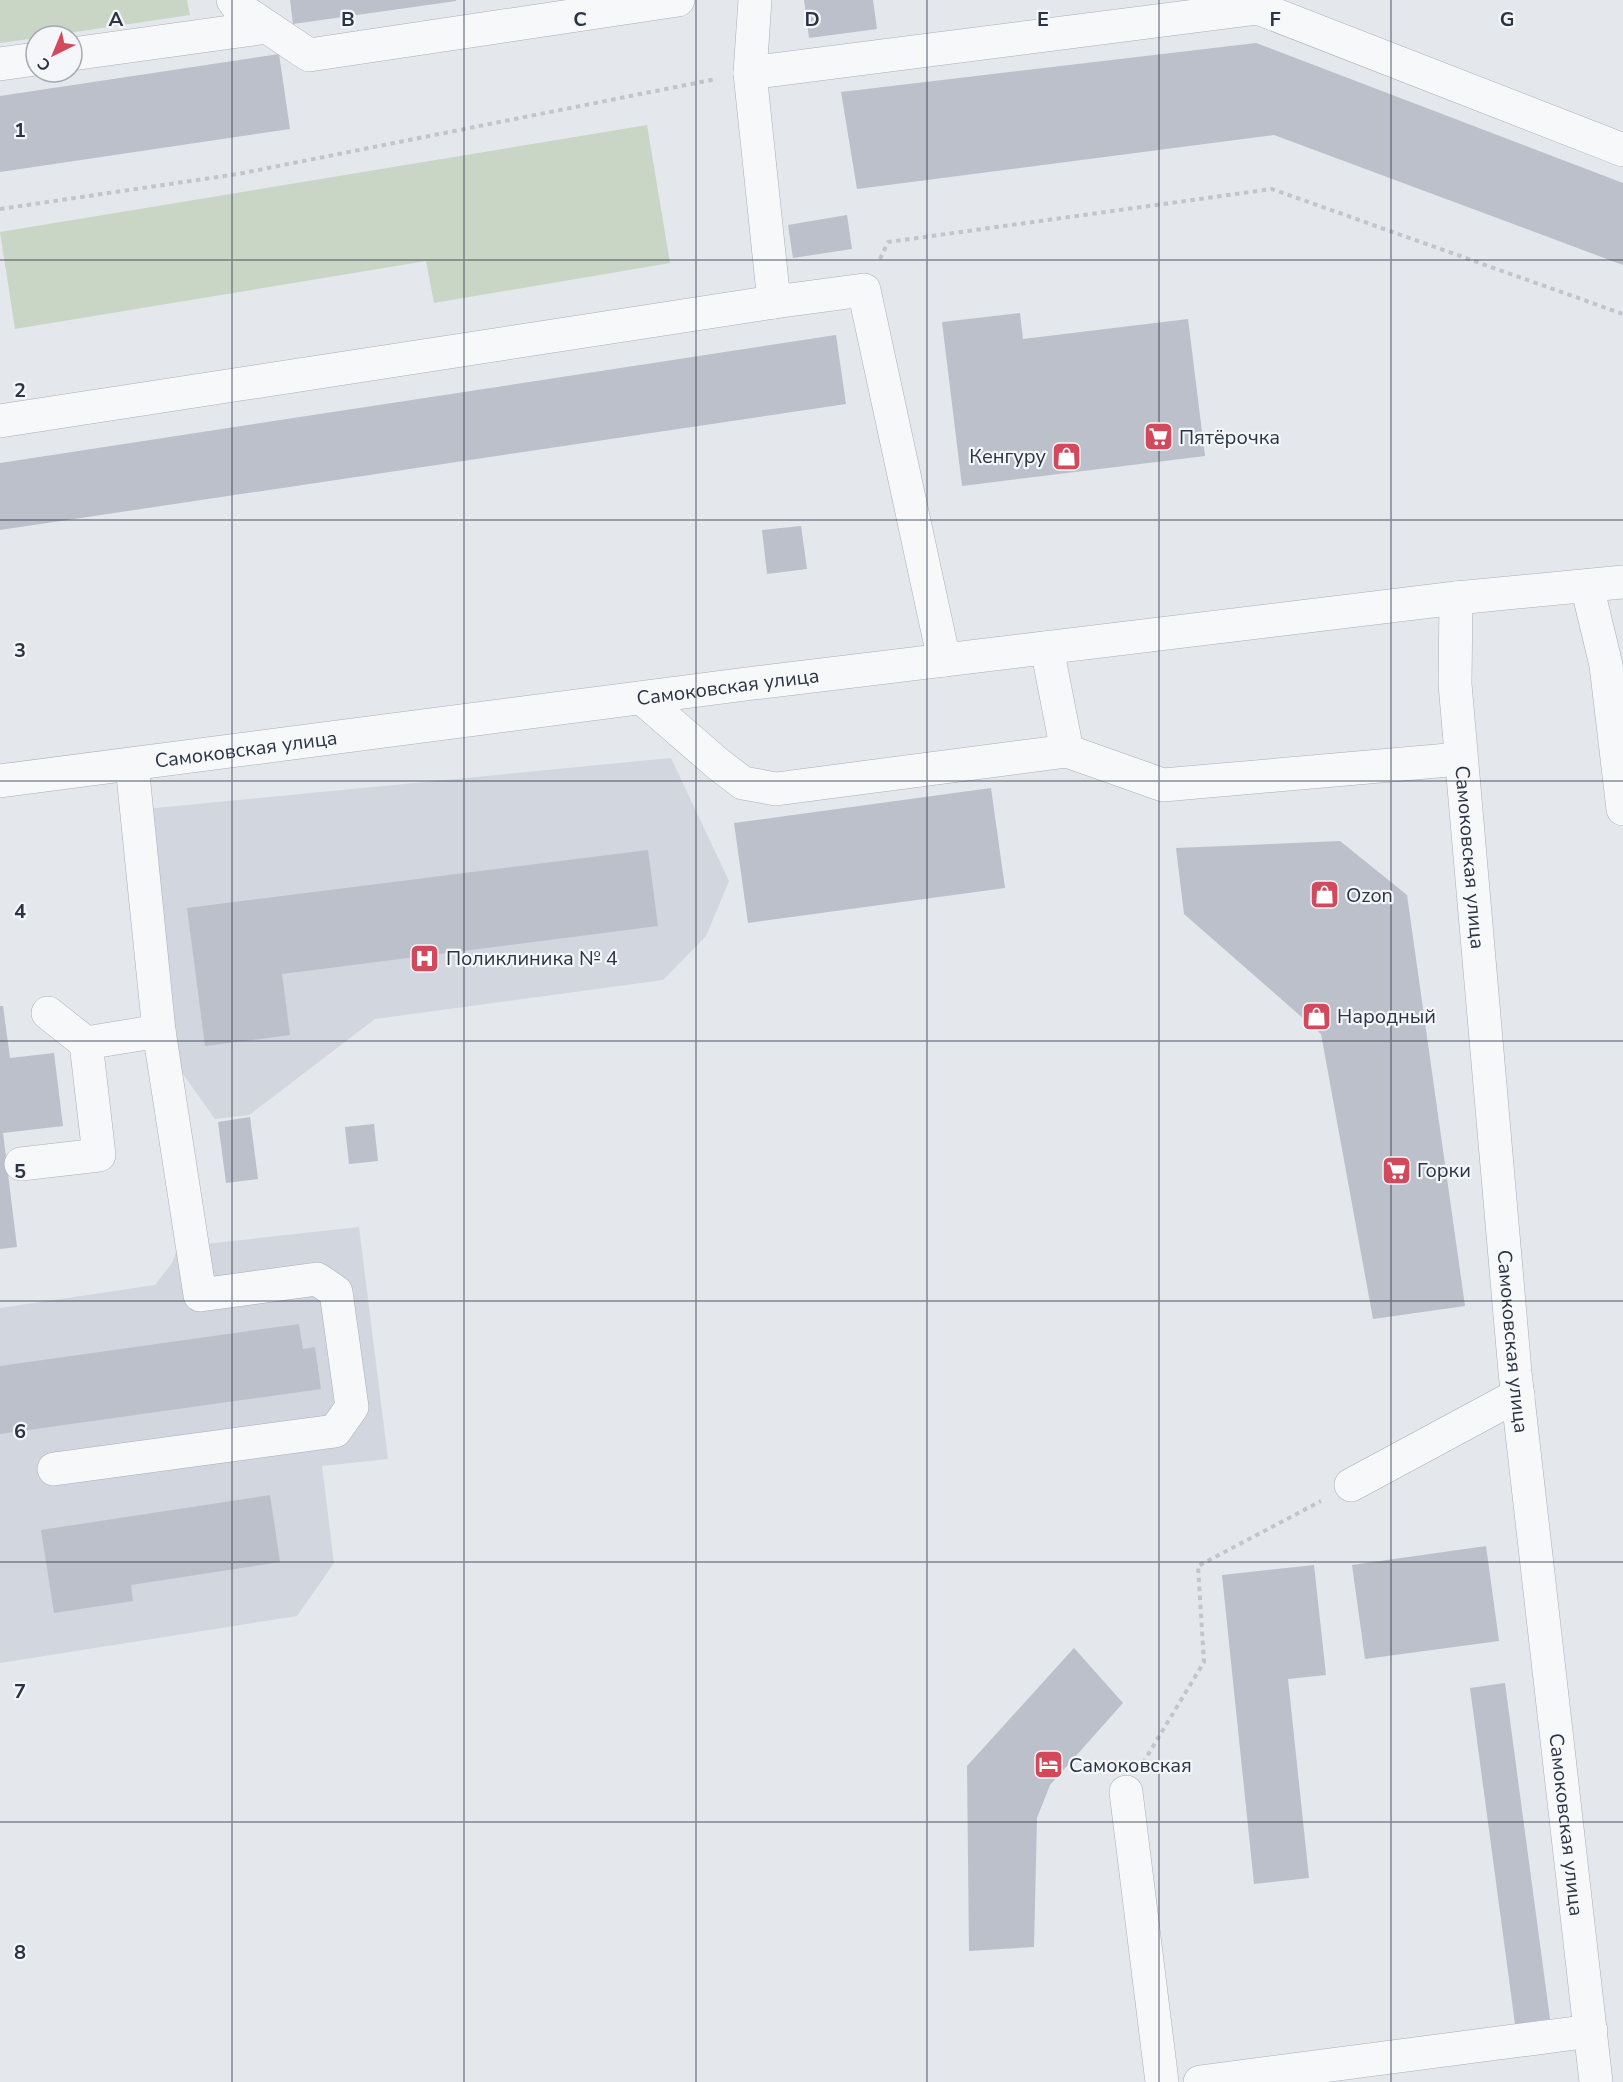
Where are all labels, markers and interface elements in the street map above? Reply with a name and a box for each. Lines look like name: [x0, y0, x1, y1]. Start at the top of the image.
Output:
text: A: [109, 6, 124, 33]
text: B: [341, 6, 355, 33]
text: C: [573, 6, 587, 33]
text: D: [804, 6, 820, 33]
text: E: [1037, 6, 1049, 33]
text: F: [1269, 6, 1281, 33]
text: G: [1500, 6, 1514, 33]
north arrow: [24, 24, 84, 84]
text: С: [33, 52, 56, 76]
text: 1: [14, 117, 26, 144]
text: 2: [14, 377, 26, 404]
supermarket icon: Пятёрочка: [1142, 421, 1174, 453]
place label: Пятёрочка: [1179, 424, 1280, 451]
shop icon: Кенгуру: [1051, 440, 1083, 472]
place label: Кенгуру: [969, 443, 1047, 470]
text: 3: [14, 637, 26, 664]
street label: Самоковская улица: [635, 662, 821, 712]
street label: Самоковская улица: [153, 724, 339, 774]
street label: Самоковская улица: [1449, 765, 1492, 950]
shop icon: Ozon: [1309, 879, 1341, 911]
place label: Ozon: [1346, 882, 1393, 909]
text: 4: [14, 898, 26, 925]
hospital icon: Поликлиника № 4: [409, 942, 441, 974]
place label: Поликлиника № 4: [446, 945, 618, 972]
shop icon: Народный: [1300, 1000, 1332, 1032]
place label: Народный: [1337, 1003, 1436, 1030]
supermarket icon: Горки: [1380, 1154, 1412, 1186]
place label: Горки: [1417, 1157, 1471, 1184]
text: 5: [14, 1158, 26, 1185]
street label: Самоковская улица: [1491, 1249, 1535, 1434]
text: 6: [14, 1418, 26, 1445]
text: 7: [14, 1678, 26, 1705]
street label: Самоковская улица: [1543, 1732, 1590, 1917]
hotel icon: Самоковская: [1032, 1749, 1064, 1781]
place label: Самоковская: [1069, 1752, 1192, 1779]
text: 8: [14, 1939, 26, 1966]

